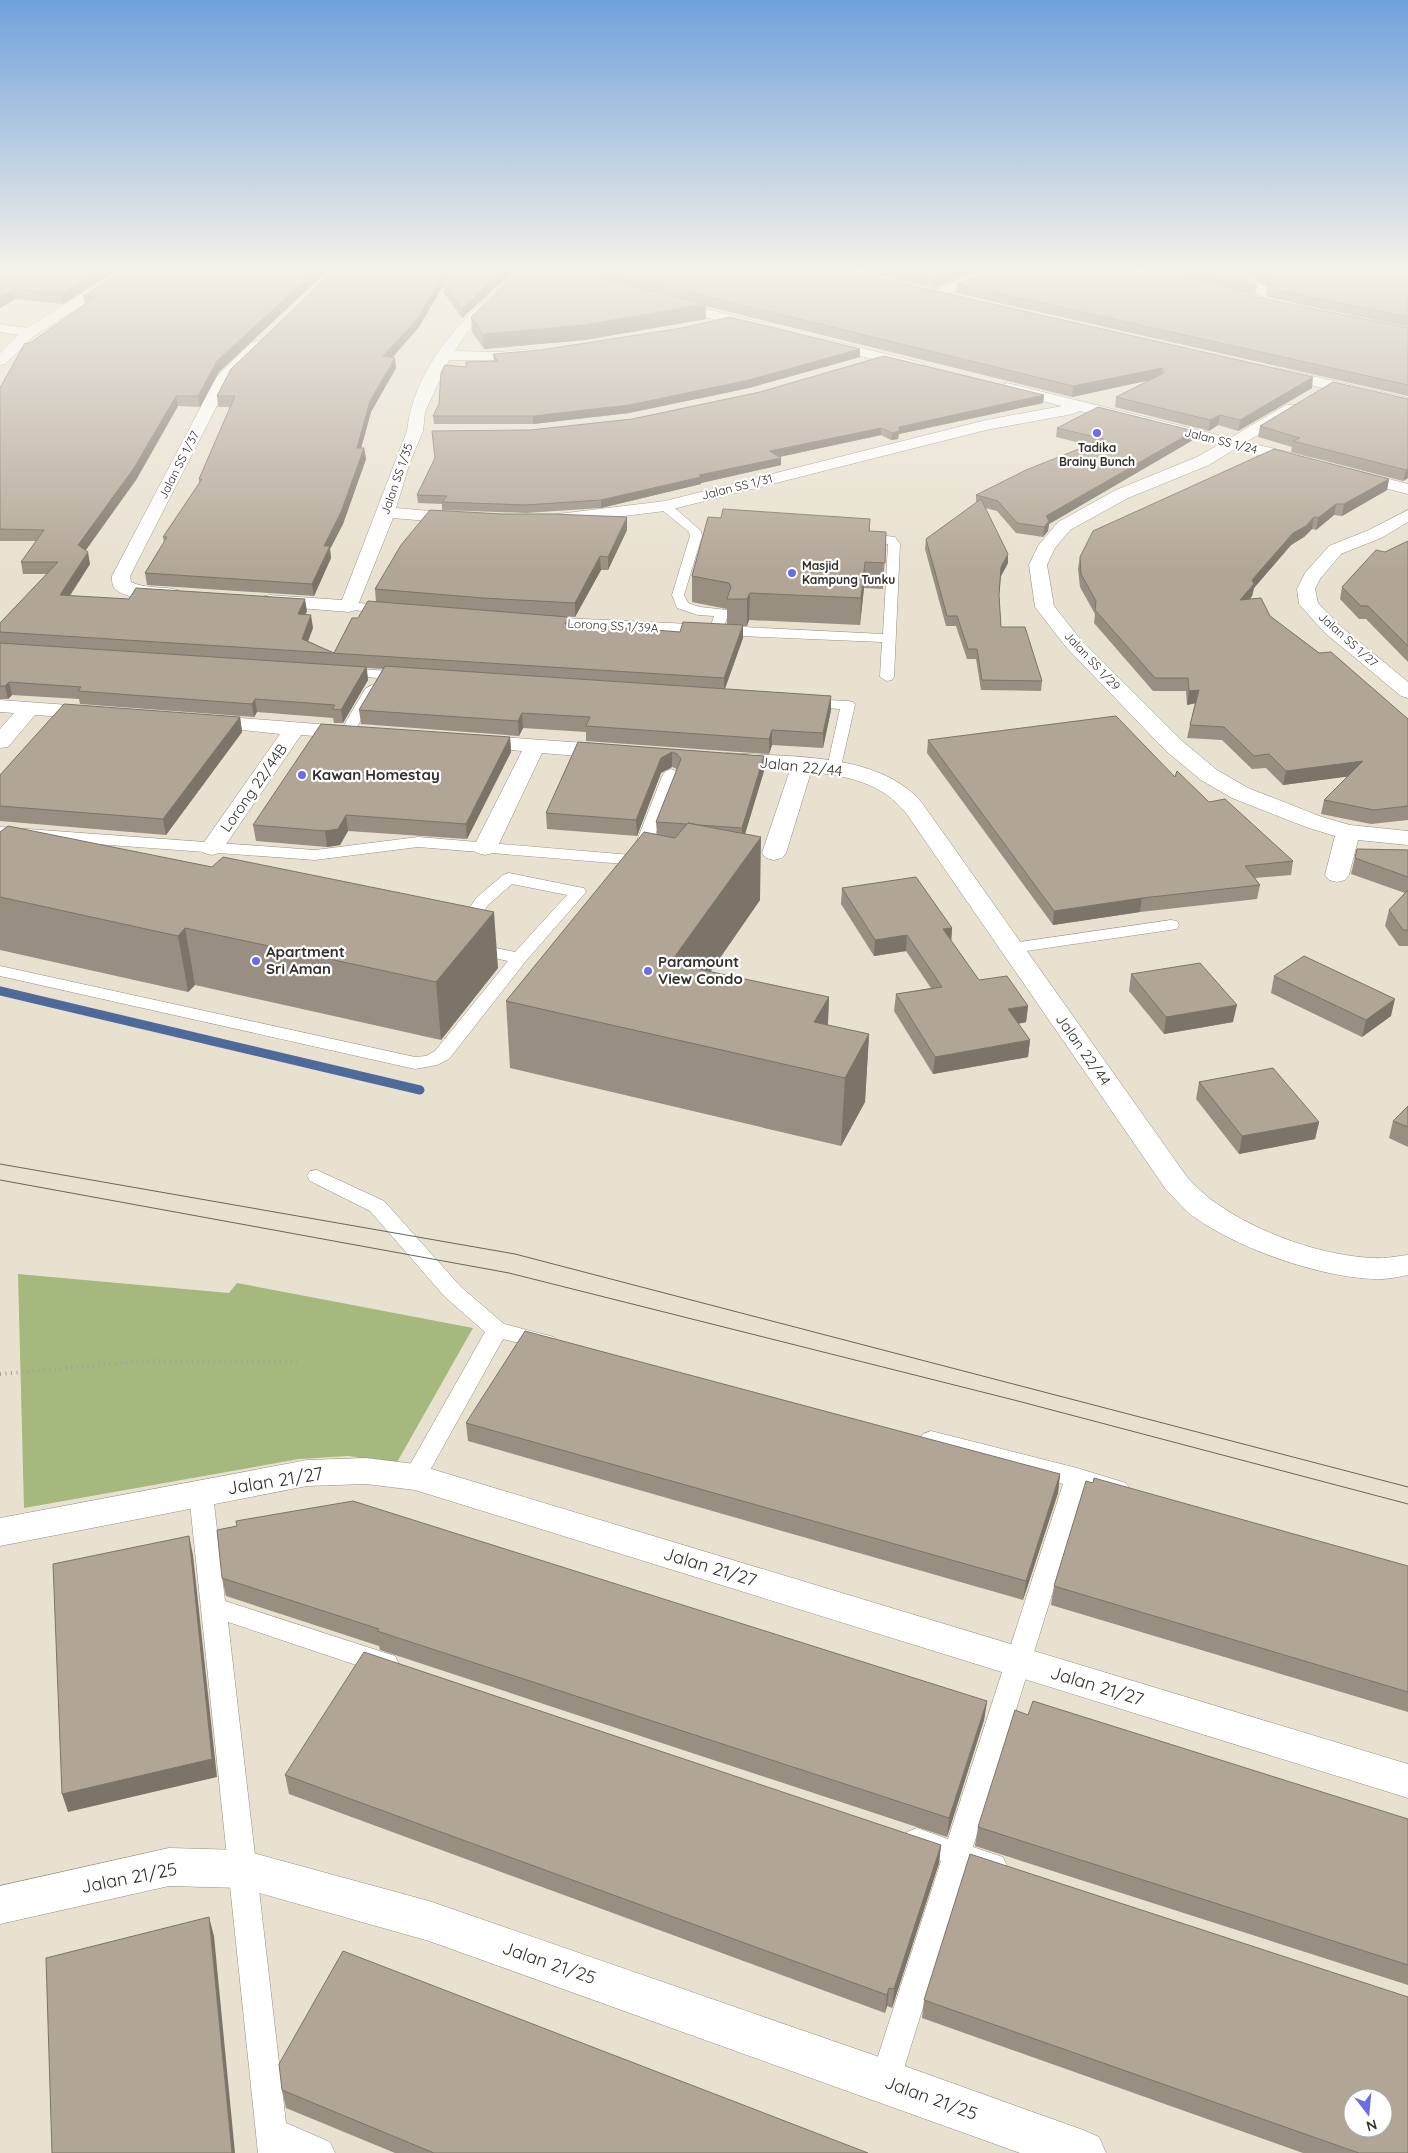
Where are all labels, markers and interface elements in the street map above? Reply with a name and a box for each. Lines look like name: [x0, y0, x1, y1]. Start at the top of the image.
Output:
street label: Jalan SS 1/24: [1183, 424, 1259, 457]
marker: Tadika Brainy Bunch: [1091, 427, 1103, 439]
street label: Jalan SS 1/37: [155, 428, 202, 501]
place label: Tadika Brainy Bunch: [1059, 440, 1135, 469]
street label: Jalan SS 1/35: [377, 441, 416, 517]
street label: Jalan SS 1/31: [700, 470, 774, 503]
place label: Masjid Kampung Tunku: [802, 558, 895, 587]
marker: Masjid Kampung Tunku: [786, 567, 798, 579]
street label: Jalan SS 1/27: [1316, 609, 1381, 670]
street label: Lorong SS 1/39A: [567, 616, 659, 635]
street label: Jalan SS 1/29: [1061, 628, 1124, 693]
street label: Lorong 22/44B: [216, 740, 291, 836]
street label: Jalan 22/44: [759, 753, 844, 780]
place label: Kawan Homestay: [312, 765, 440, 784]
marker: Kawan Homestay: [296, 769, 308, 781]
place label: Apartment Sri Aman: [266, 942, 345, 978]
place label: Paramount View Condo: [658, 952, 743, 988]
marker: Apartment Sri Aman: [250, 955, 262, 967]
marker: Paramount View Condo: [642, 965, 654, 977]
street label: Jalan 22/44: [1052, 1010, 1115, 1089]
street label: Jalan 21/27: [225, 1462, 324, 1499]
street label: Jalan 21/27: [661, 1541, 760, 1592]
street label: Jalan 21/27: [1048, 1660, 1147, 1711]
street label: Jalan 21/25: [79, 1857, 179, 1898]
street label: Jalan 21/25: [499, 1936, 599, 1989]
street label: Jalan 21/25: [881, 2070, 981, 2125]
north arrow: [1343, 2088, 1393, 2138]
text: N: [1364, 2115, 1379, 2136]

